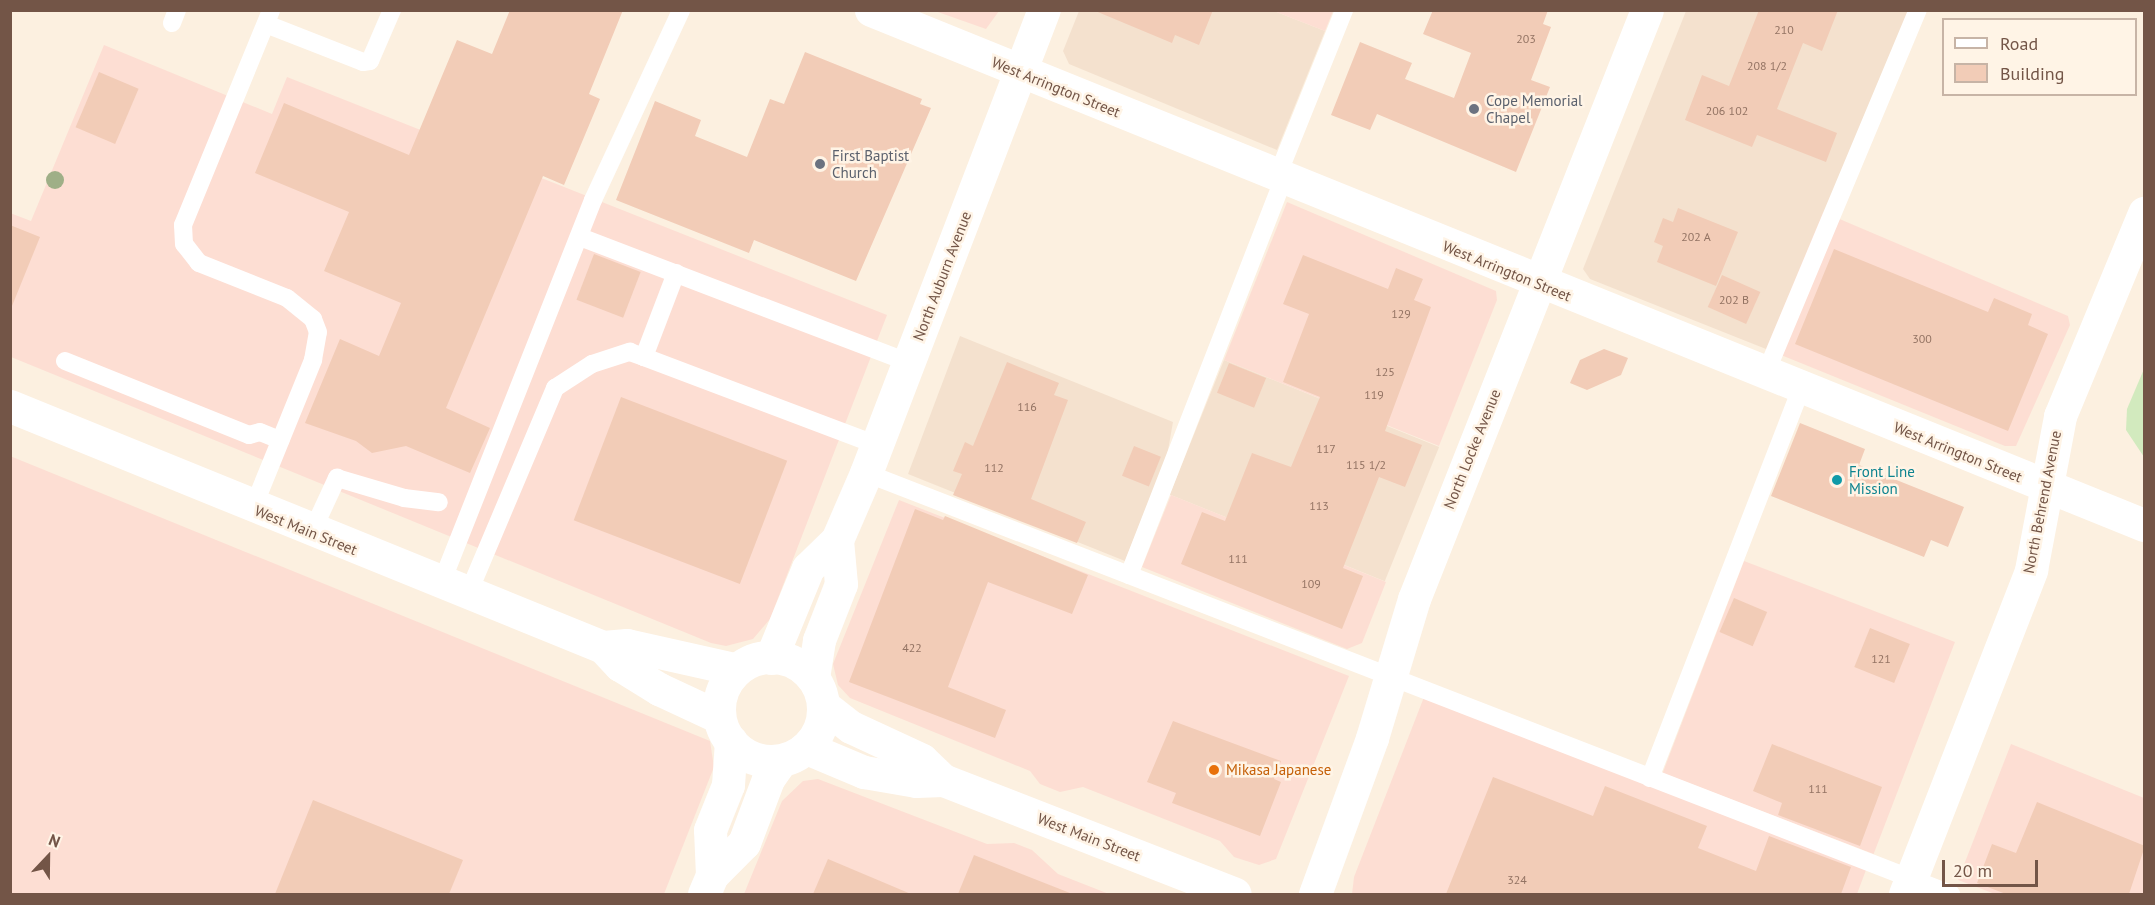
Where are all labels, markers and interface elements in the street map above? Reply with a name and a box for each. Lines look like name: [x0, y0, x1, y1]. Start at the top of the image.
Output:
legend: [1942, 18, 2137, 96]
house number: 210: [1774, 23, 1794, 37]
house number: 203: [1516, 32, 1536, 46]
text: Road: [2000, 32, 2038, 55]
street label: West Arrington Street: [989, 53, 1123, 121]
house number: 208 1/2: [1747, 59, 1787, 73]
text: Building: [2000, 62, 2064, 85]
place label: Cope Memorial Chapel: [1486, 91, 1582, 126]
marker: Cope Memorial Chapel: [1467, 102, 1481, 116]
house number: 206 102: [1706, 104, 1748, 118]
place label: First Baptist Church: [832, 146, 909, 181]
marker: First Baptist Church: [813, 157, 827, 171]
street label: North Auburn Avenue: [909, 208, 975, 344]
house number: 202 A: [1681, 230, 1711, 244]
street label: West Arrington Street: [1440, 237, 1574, 305]
house number: 202 B: [1719, 293, 1749, 307]
house number: 129: [1391, 307, 1411, 321]
house number: 300: [1912, 332, 1932, 346]
house number: 125: [1375, 365, 1395, 379]
street label: North Locke Avenue: [1440, 386, 1504, 512]
house number: 119: [1364, 388, 1384, 402]
house number: 116: [1017, 400, 1037, 414]
street label: West Arrington Street: [1891, 418, 2025, 486]
street label: North Behrend Avenue: [2019, 429, 2065, 575]
house number: 117: [1316, 442, 1336, 456]
house number: 115 1/2: [1346, 458, 1386, 472]
house number: 112: [984, 461, 1004, 475]
place label: Front Line Mission: [1849, 462, 1915, 497]
marker: Front Line Mission: [1830, 473, 1844, 487]
house number: 113: [1309, 499, 1329, 513]
street label: West Main Street: [252, 501, 360, 559]
house number: 111: [1228, 552, 1248, 566]
house number: 109: [1301, 577, 1321, 591]
house number: 422: [902, 641, 922, 655]
house number: 121: [1871, 652, 1891, 666]
place label: Mikasa Japanese: [1226, 761, 1331, 779]
marker: Mikasa Japanese: [1207, 763, 1221, 777]
house number: 111: [1808, 782, 1828, 796]
street label: West Main Street: [1035, 809, 1143, 865]
north arrow: [18, 827, 78, 887]
text: N: [46, 829, 63, 852]
scale bar: [1945, 848, 2041, 886]
text: 20 m: [1953, 859, 1992, 882]
house number: 324: [1507, 873, 1527, 887]

